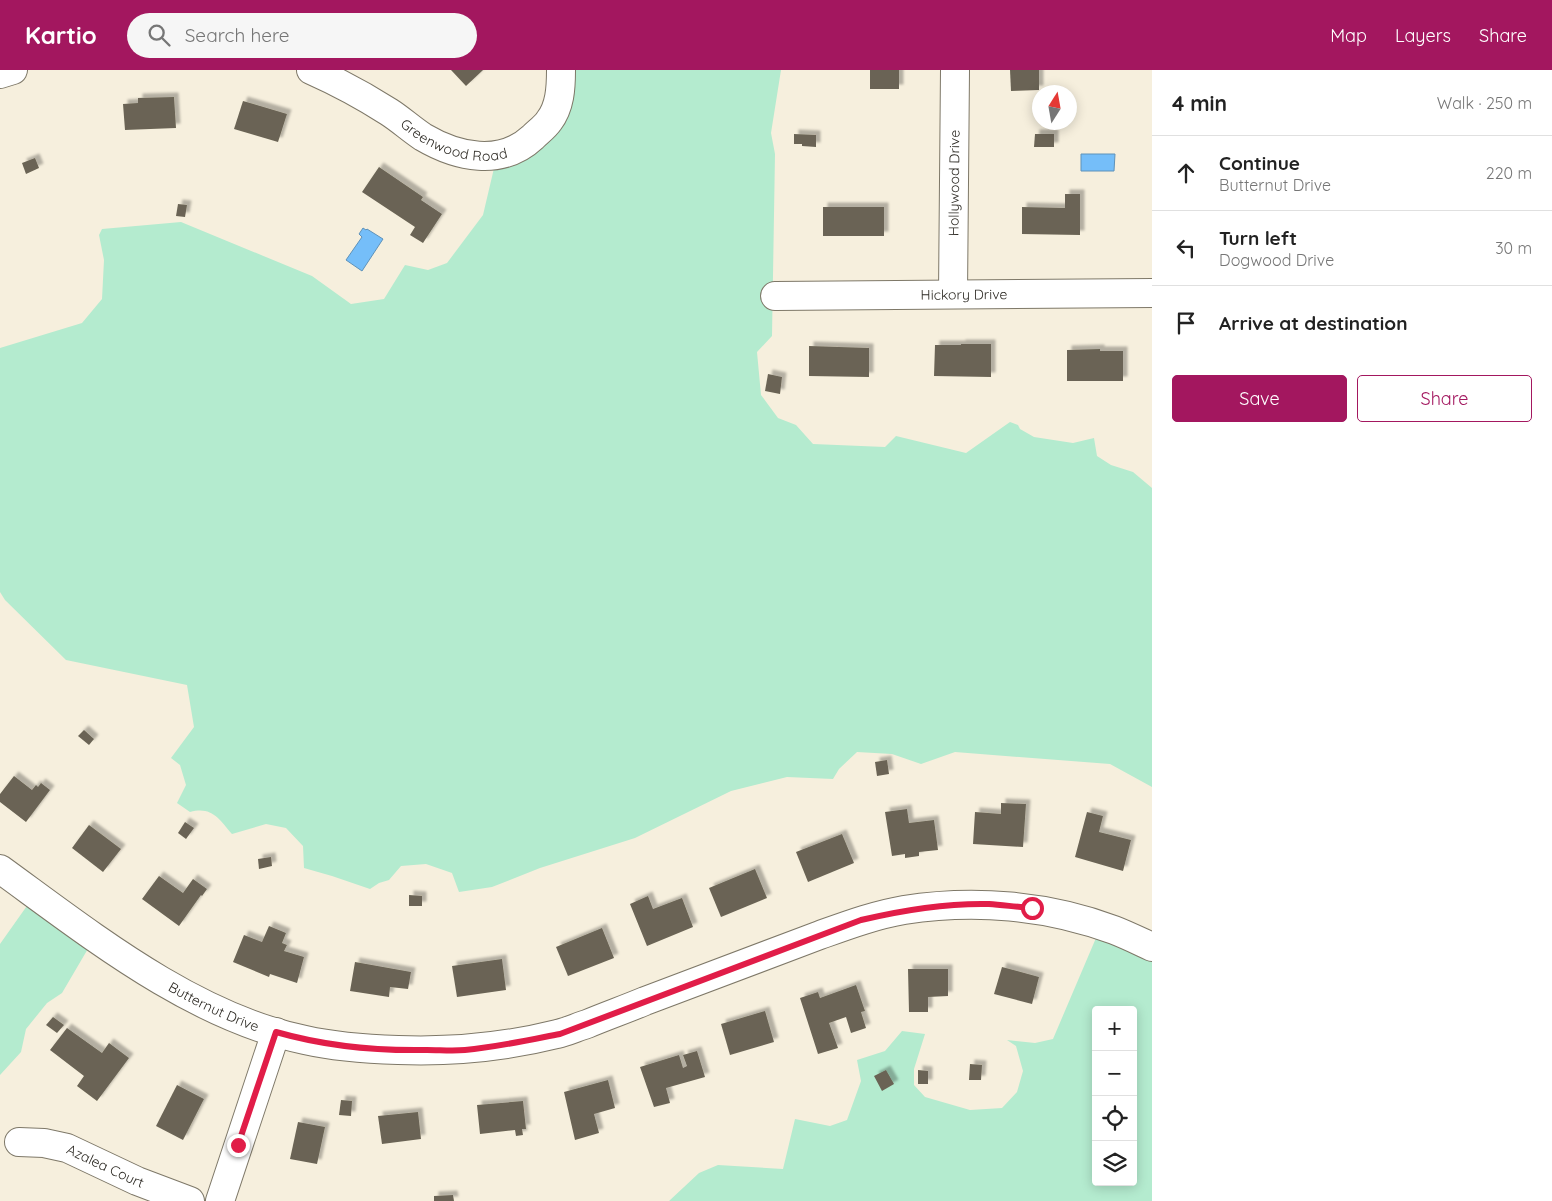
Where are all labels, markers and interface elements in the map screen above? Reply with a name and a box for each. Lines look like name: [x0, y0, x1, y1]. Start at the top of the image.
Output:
search box: [127, 13, 477, 58]
text: Kartio: [25, 20, 97, 50]
icon: search: [145, 21, 173, 49]
text: Search here: [185, 23, 290, 47]
text: Map: [1330, 24, 1367, 47]
text: Layers: [1395, 24, 1451, 47]
text: Share: [1479, 24, 1527, 47]
north arrow: [1032, 85, 1077, 130]
text: 4 min: [1172, 90, 1227, 116]
text: Walk · 250 m: [1437, 93, 1532, 113]
street label: Greenwood Road: [397, 115, 509, 165]
street label: Hollywood Drive: [945, 130, 963, 236]
text: Continue: [1219, 151, 1300, 175]
icon: ahead: [1172, 159, 1200, 187]
text: 220 m: [1486, 163, 1532, 183]
text: Butternut Drive: [1219, 175, 1331, 195]
text: Turn left: [1219, 226, 1297, 250]
icon: left: [1172, 234, 1200, 262]
text: 30 m: [1495, 238, 1532, 258]
text: Dogwood Drive: [1219, 250, 1334, 270]
street label: Hickory Drive: [920, 285, 1008, 304]
icon: arrive: [1172, 309, 1200, 337]
text: Arrive at destination: [1219, 311, 1408, 335]
button: Save: [1172, 375, 1347, 422]
button: Share: [1357, 375, 1532, 422]
route start: [1021, 897, 1044, 920]
street label: Butternut Drive: [165, 978, 262, 1036]
map controls: [1092, 1006, 1137, 1186]
button: +: [1092, 1006, 1137, 1051]
button: −: [1092, 1051, 1137, 1096]
button: locate: [1092, 1096, 1137, 1141]
route end: [227, 1134, 250, 1157]
street label: Azalea Court: [64, 1140, 147, 1192]
button: layers: [1092, 1141, 1137, 1186]

